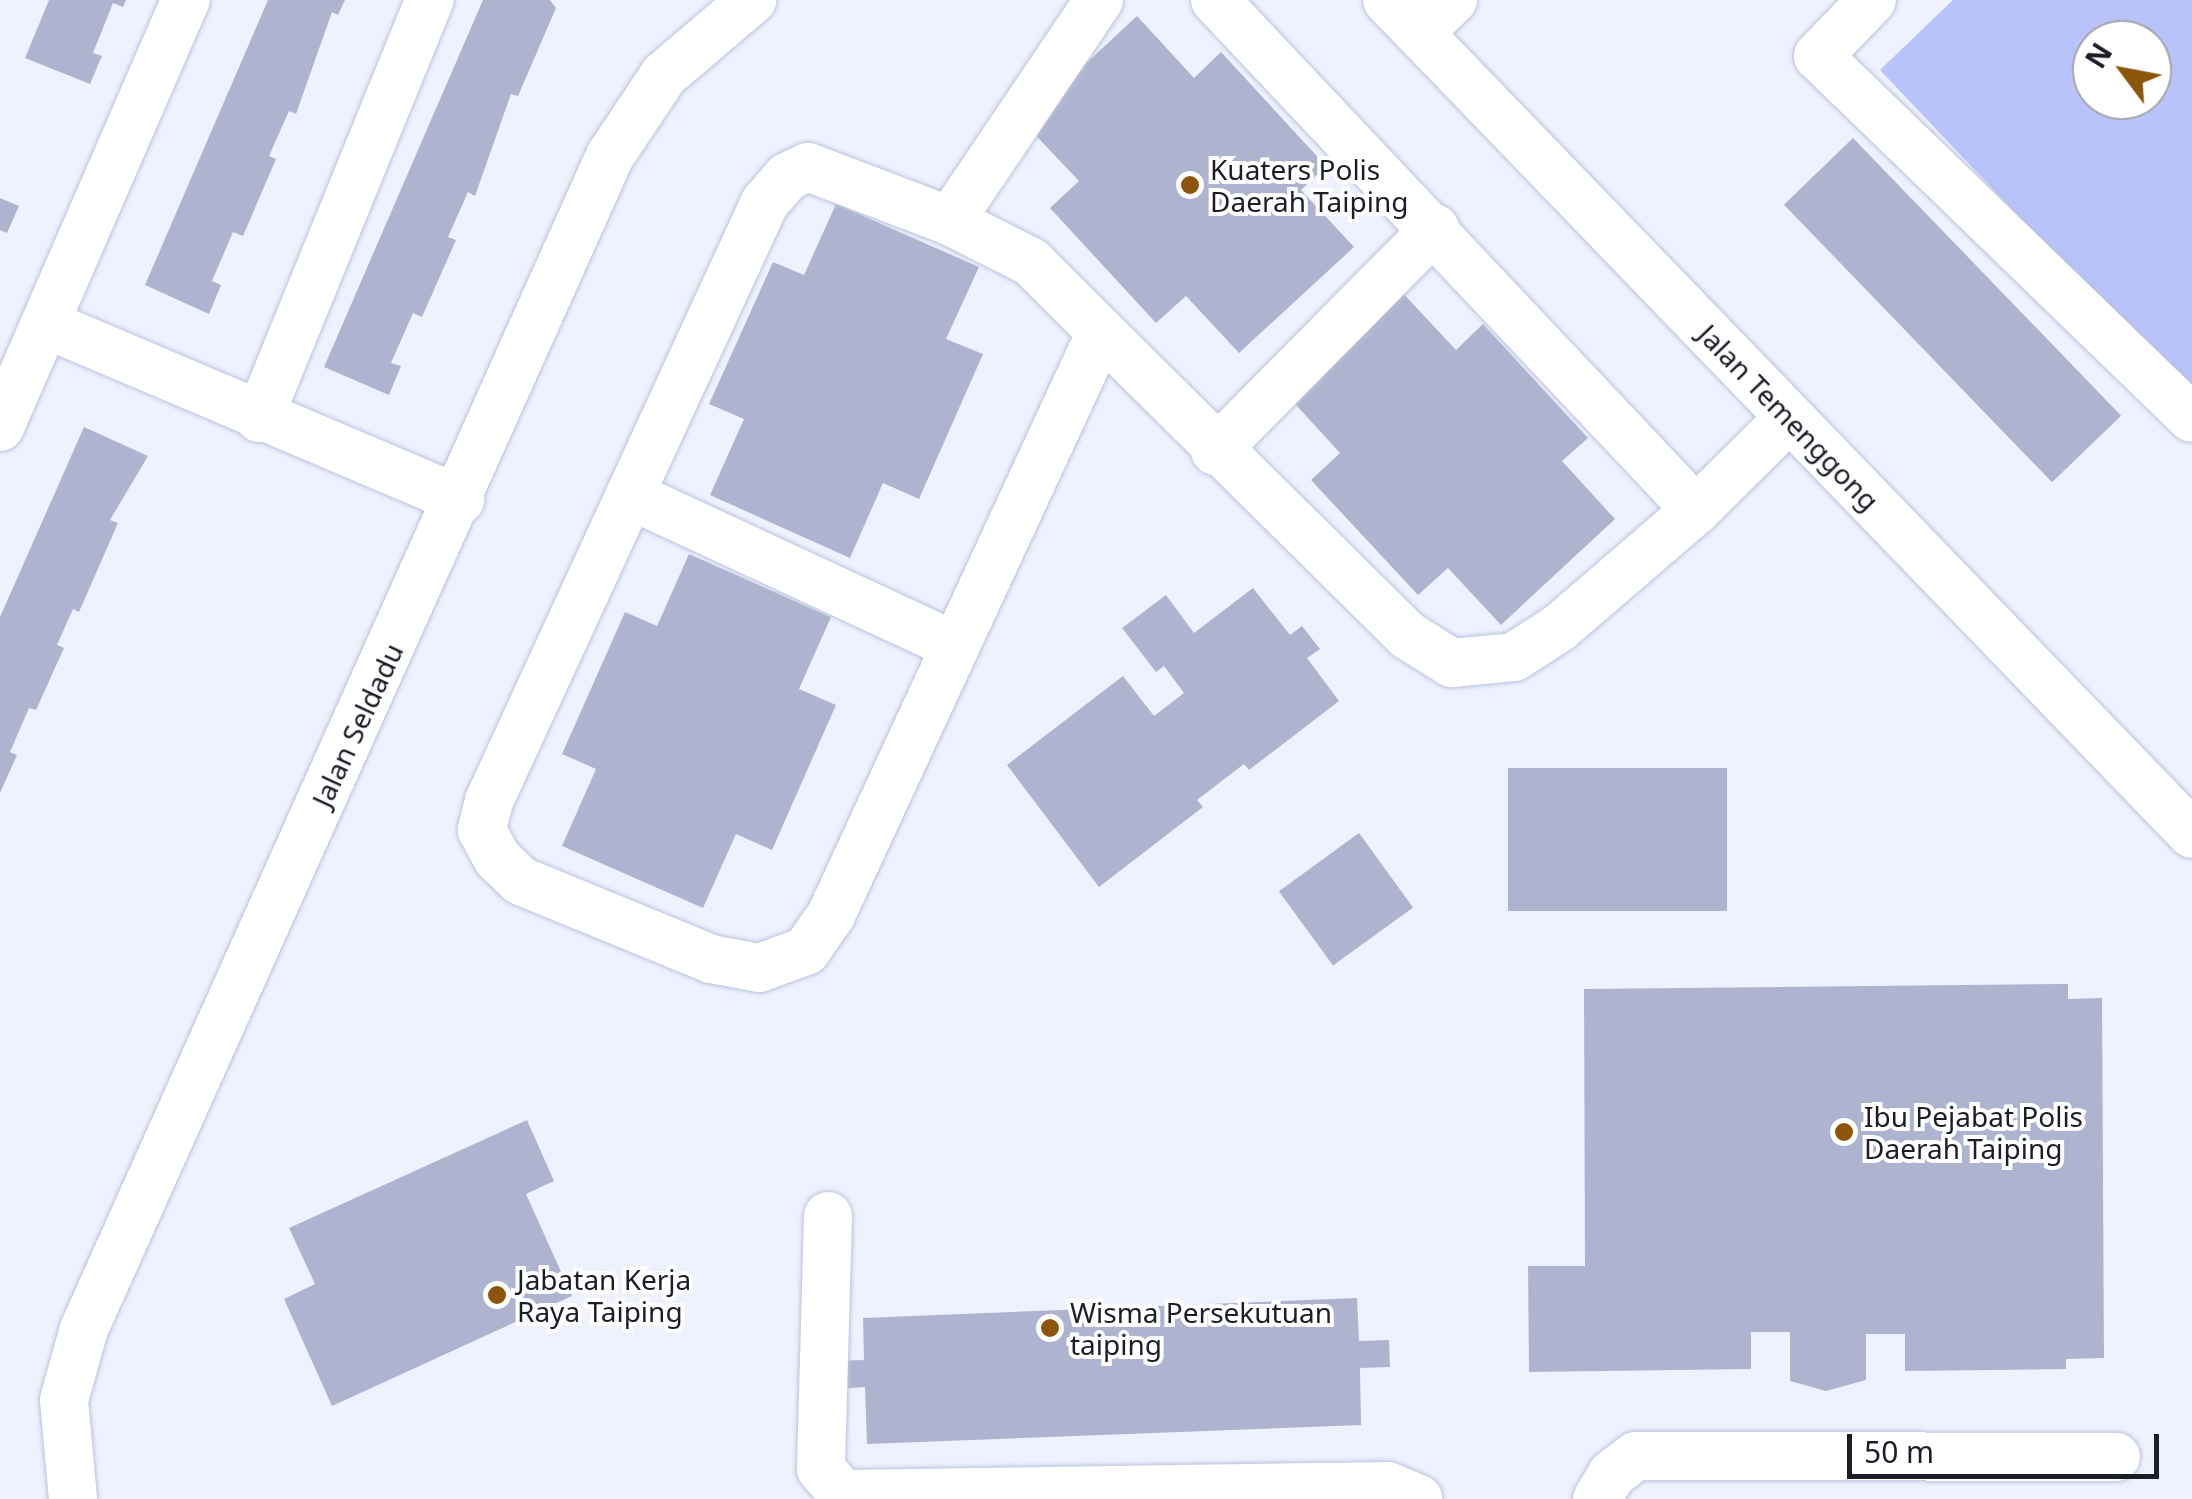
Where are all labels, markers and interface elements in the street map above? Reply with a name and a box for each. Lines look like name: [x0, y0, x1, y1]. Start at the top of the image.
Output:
north arrow: [2072, 20, 2172, 120]
text: N: [2076, 35, 2120, 75]
place label: Kuaters Polis Daerah Taiping: [1210, 152, 1408, 218]
marker: Kuaters Polis Daerah Taiping: [1179, 174, 1201, 196]
street label: Jalan Temenggong: [1692, 317, 1886, 517]
street label: Jalan Seldadu: [304, 638, 410, 812]
place label: Ibu Pejabat Polis Daerah Taiping: [1864, 1099, 2083, 1165]
marker: Ibu Pejabat Polis Daerah Taiping: [1833, 1121, 1855, 1143]
place label: Jabatan Kerja Raya Taiping: [517, 1262, 691, 1328]
marker: Jabatan Kerja Raya Taiping: [486, 1284, 508, 1306]
place label: Wisma Persekutuan taiping: [1070, 1295, 1332, 1361]
marker: Wisma Persekutuan taiping: [1039, 1317, 1061, 1339]
scale bar: [1852, 1414, 2164, 1476]
text: 50 m: [1864, 1431, 1934, 1472]

